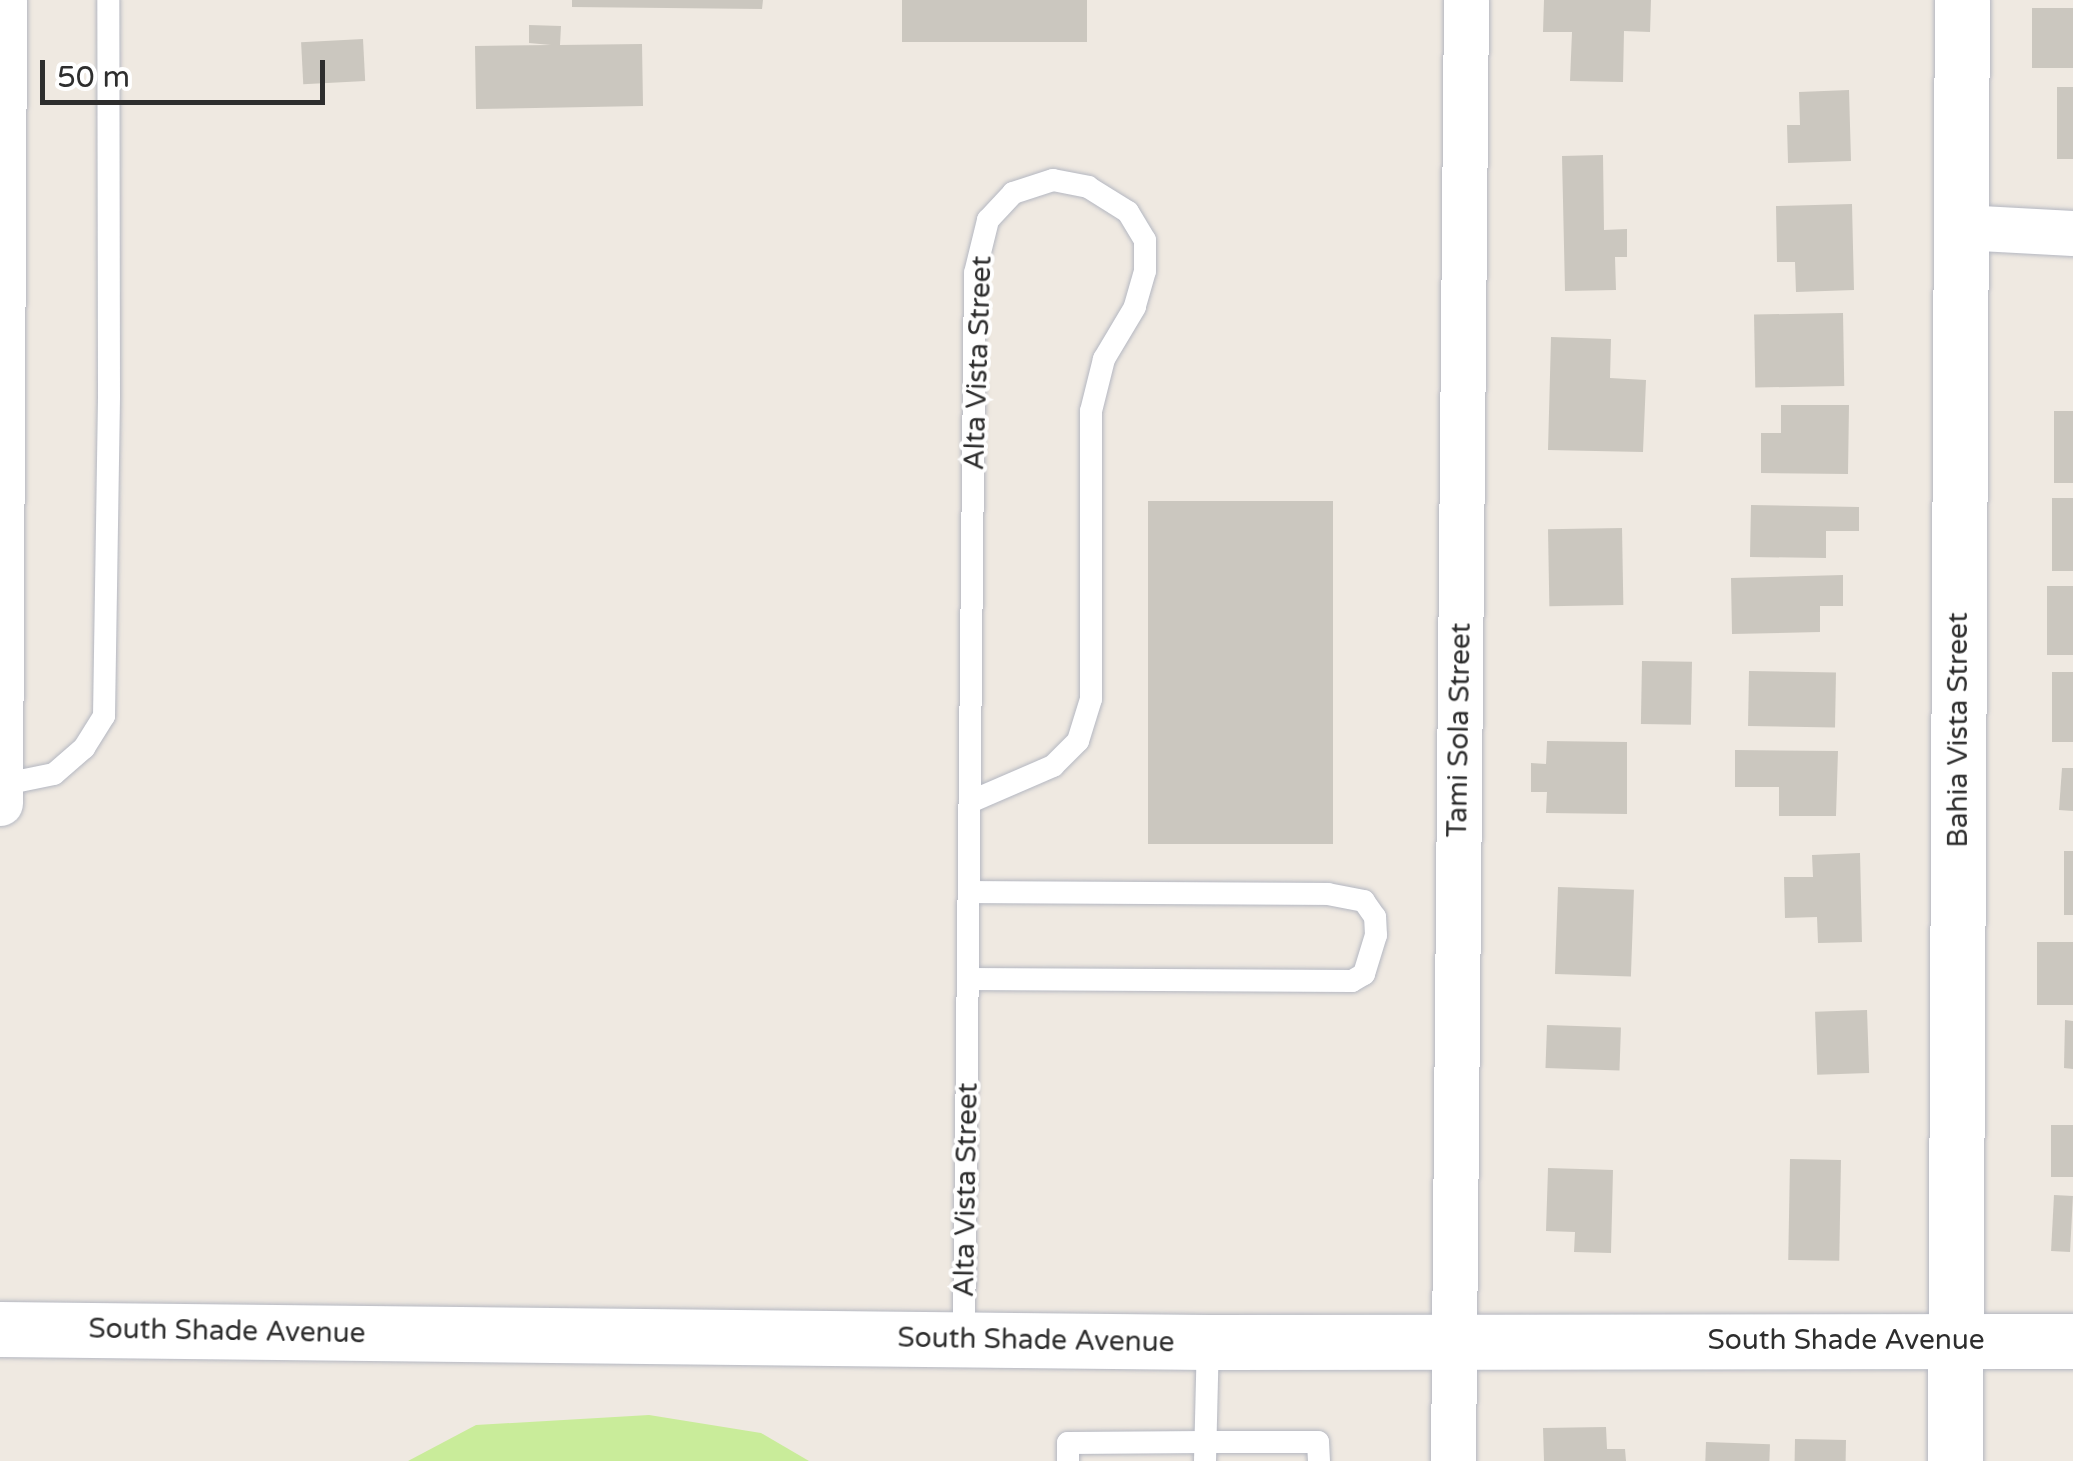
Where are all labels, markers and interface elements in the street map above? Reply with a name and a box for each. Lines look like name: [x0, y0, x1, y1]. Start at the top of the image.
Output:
scale bar: [45, 40, 330, 102]
text: 50 m: [57, 59, 130, 96]
street label: Alta Vista Street: [957, 255, 999, 471]
street label: Bahia Vista Street: [1941, 612, 1975, 848]
street label: Tami Sola Street: [1440, 622, 1478, 838]
street label: Alta Vista Street: [947, 1082, 985, 1298]
street label: South Shade Avenue: [88, 1312, 366, 1350]
street label: South Shade Avenue: [897, 1321, 1175, 1359]
street label: South Shade Avenue: [1707, 1323, 1985, 1357]

